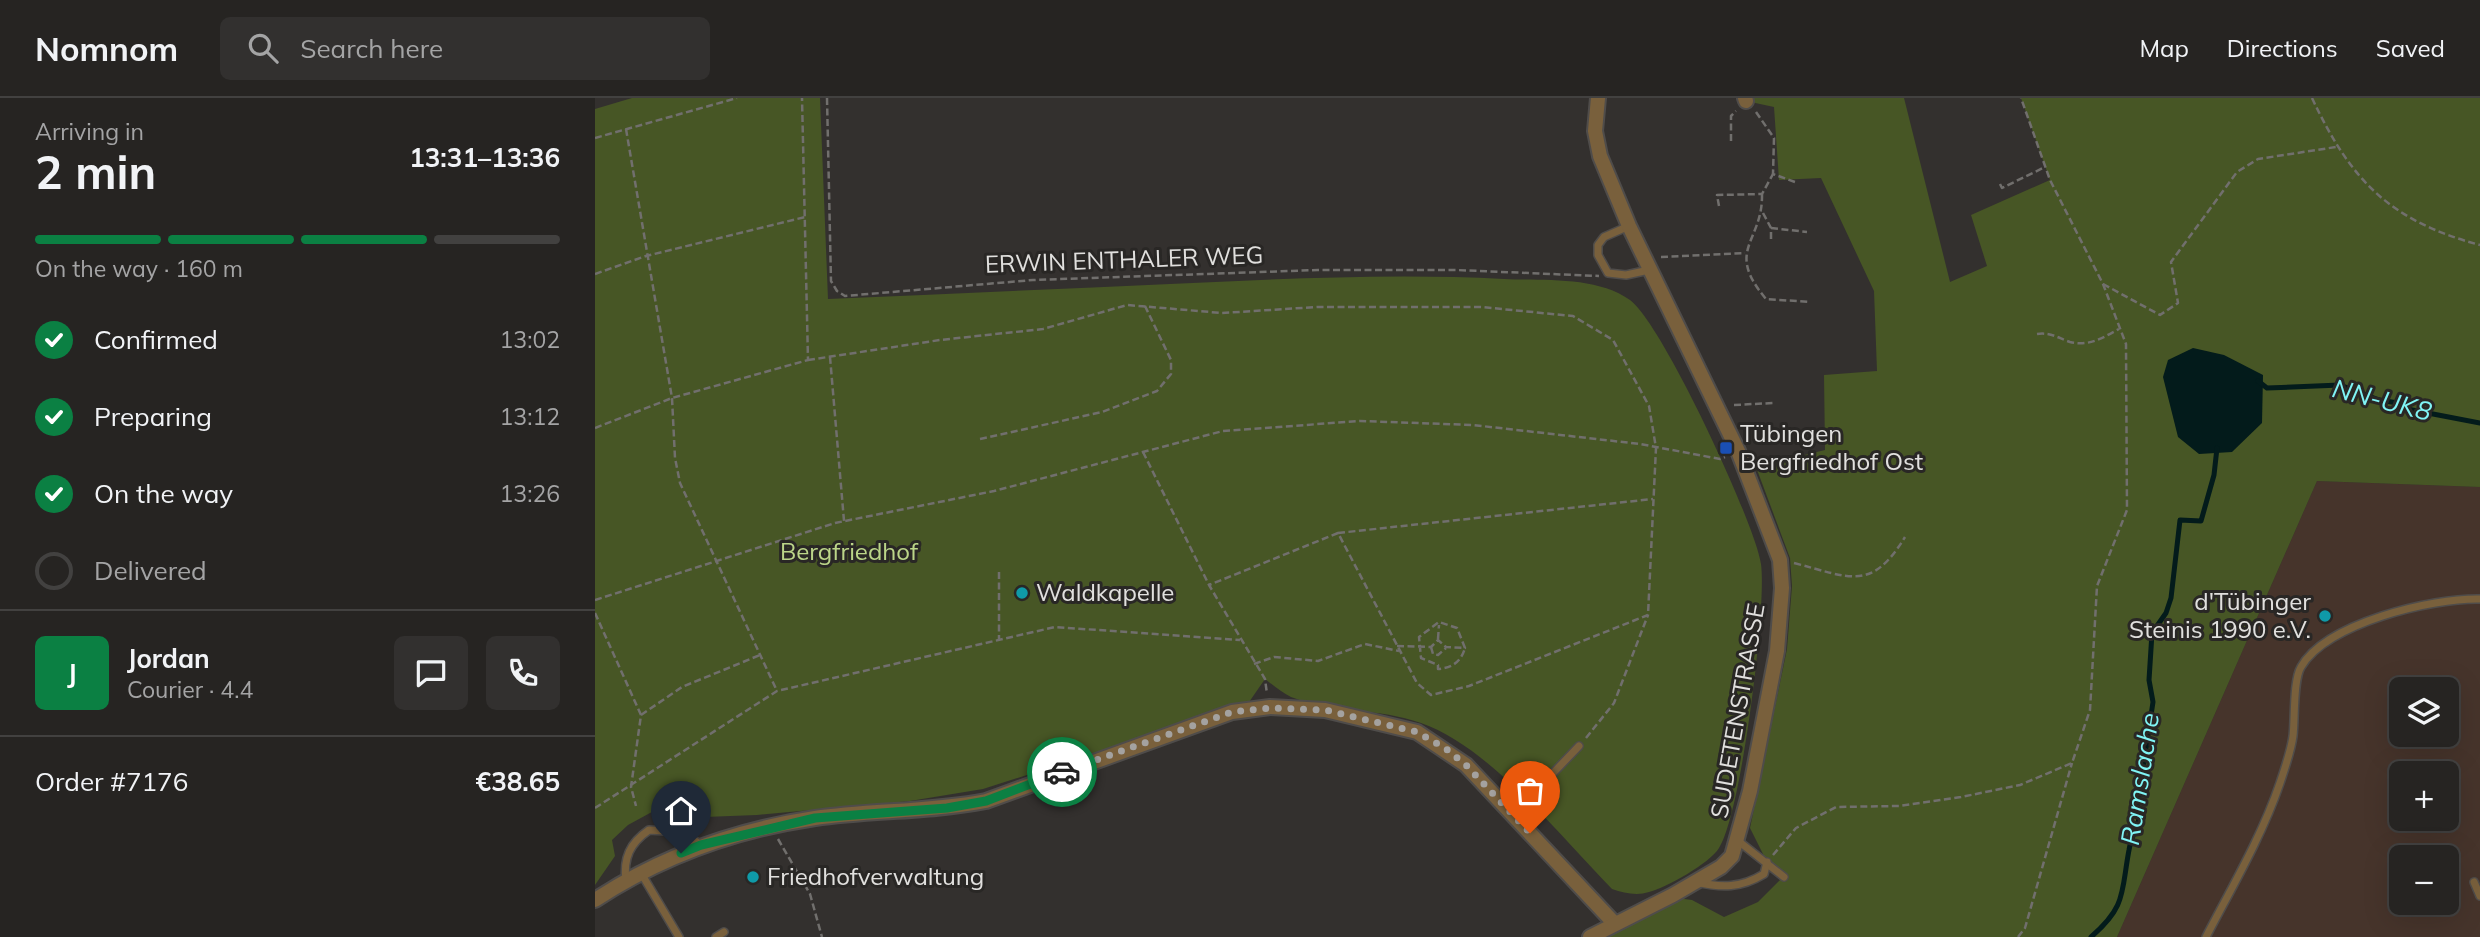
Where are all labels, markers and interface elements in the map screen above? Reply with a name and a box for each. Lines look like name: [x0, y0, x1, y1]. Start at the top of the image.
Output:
search box: [220, 17, 710, 80]
text: Nomnom: [35, 28, 178, 69]
icon: search: [244, 29, 282, 67]
text: Search here: [300, 32, 443, 65]
text: Map: [2139, 33, 2189, 63]
text: Directions: [2227, 33, 2338, 63]
text: Saved: [2376, 33, 2445, 63]
text: Arriving in: [35, 117, 144, 146]
text: 13:31–13:36: [409, 141, 560, 174]
text: 2 min: [35, 143, 156, 201]
street label: ERWIN ENTHALER WEG: [984, 239, 1264, 279]
text: On the way · 160 m: [35, 254, 243, 283]
icon: check: [35, 321, 73, 359]
text: Confirmed: [94, 323, 218, 356]
text: 13:02: [500, 325, 560, 354]
water label: NN-UK8: [2329, 371, 2436, 428]
icon: check: [35, 398, 73, 436]
text: Preparing: [94, 400, 212, 433]
text: 13:12: [500, 402, 560, 431]
place label: Tübingen Bergfriedhof Ost: [1740, 418, 1923, 476]
marker: Tübingen Bergfriedhof Ost: [1718, 440, 1734, 456]
icon: check: [35, 475, 73, 513]
text: On the way: [94, 477, 233, 510]
text: 13:26: [500, 479, 560, 508]
park label: Bergfriedhof: [780, 536, 919, 566]
text: Delivered: [94, 554, 207, 587]
place label: Waldkapelle: [1036, 577, 1174, 607]
marker: Waldkapelle: [1014, 585, 1030, 601]
place label: d'Tübinger Steinis 1990 e.V.: [2129, 586, 2311, 644]
street label: SUDETENSTRASSE: [1703, 601, 1771, 821]
marker: d'Tübinger Steinis 1990 e.V.: [2317, 608, 2333, 624]
button: chat: [394, 636, 468, 710]
button: phone: [486, 636, 560, 710]
text: Jordan: [127, 642, 210, 675]
text: J: [67, 657, 77, 690]
text: Courier · 4.4: [127, 675, 253, 704]
map controls: [2389, 677, 2459, 915]
button: layers: [2389, 677, 2459, 747]
water label: Ramslache: [2113, 711, 2166, 847]
courier: [1027, 737, 1097, 807]
icon: car: [1043, 753, 1081, 791]
pin: [1500, 761, 1560, 833]
button: +: [2389, 761, 2459, 831]
text: Order #7176: [35, 765, 188, 798]
text: €38.65: [476, 765, 560, 798]
icon: bag: [1511, 772, 1549, 810]
pin: [651, 781, 711, 853]
icon: home: [662, 792, 700, 830]
button: −: [2389, 845, 2459, 915]
place label: Friedhofverwaltung: [767, 861, 984, 891]
marker: Friedhofverwaltung: [745, 869, 761, 885]

